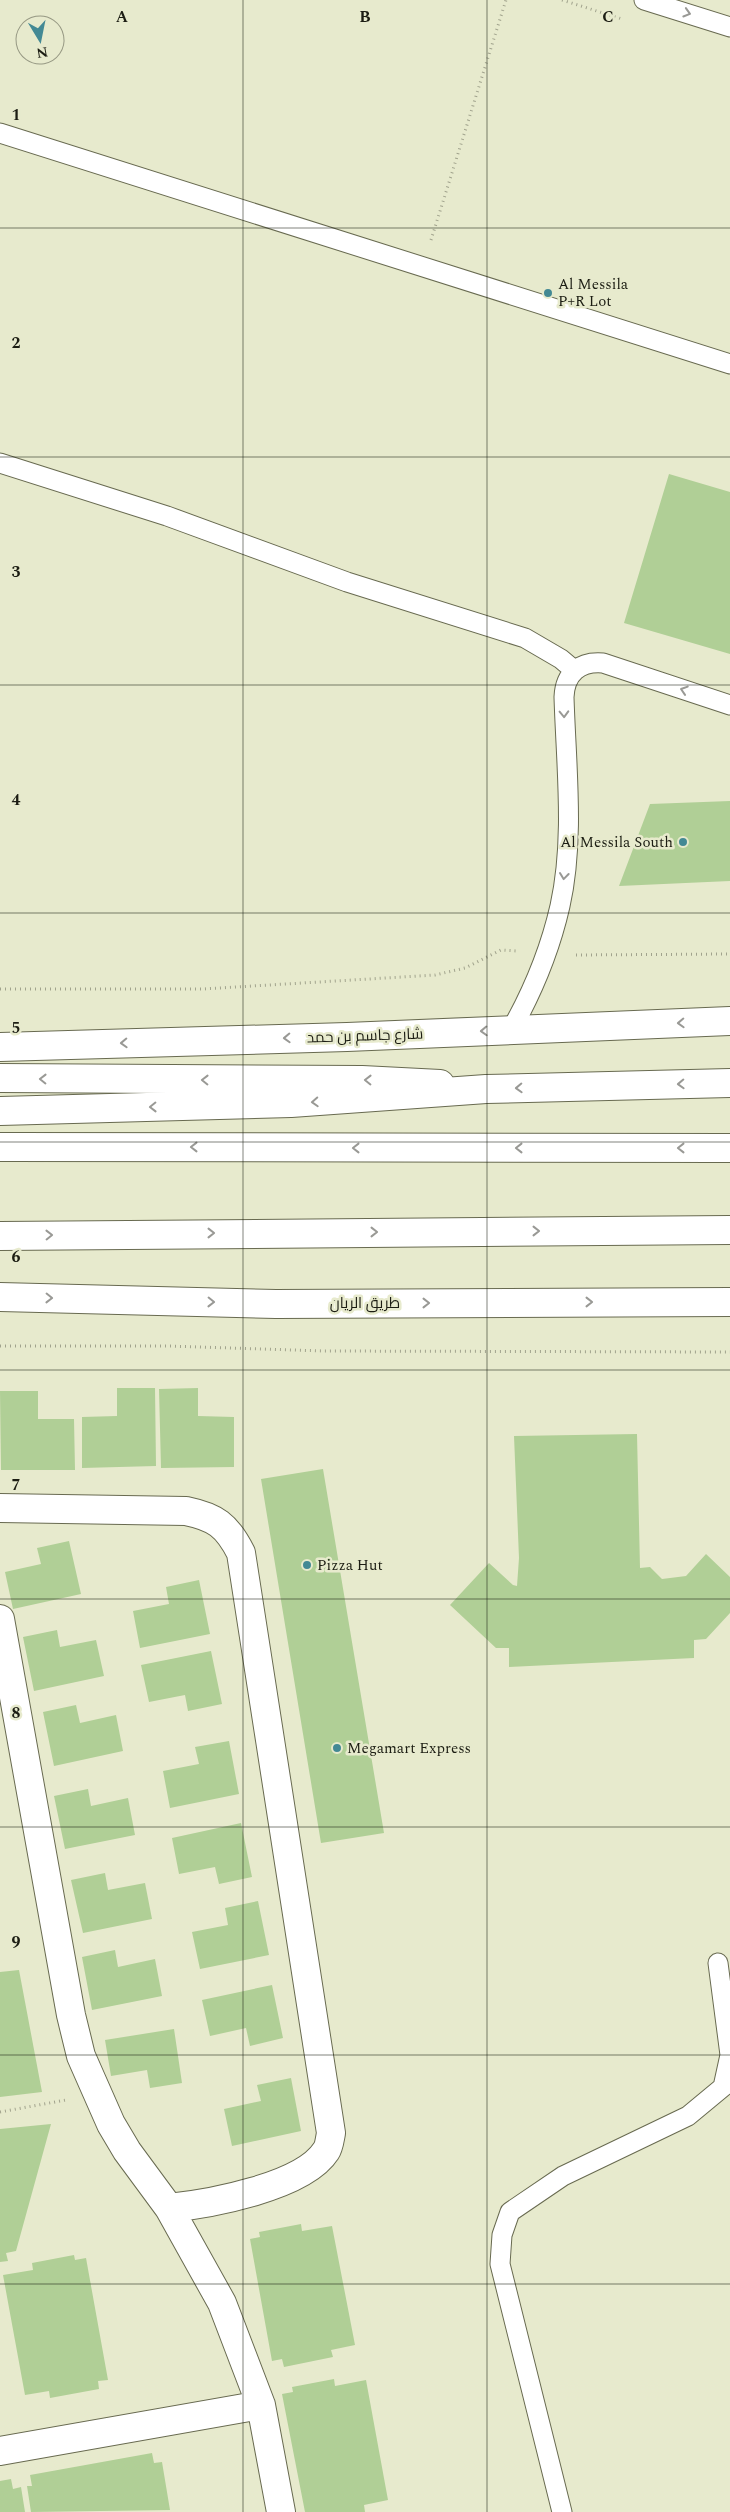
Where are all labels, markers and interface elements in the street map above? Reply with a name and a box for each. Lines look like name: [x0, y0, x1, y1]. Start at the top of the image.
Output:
text: A: [116, 5, 129, 29]
text: B: [359, 5, 371, 29]
text: C: [602, 5, 614, 29]
one-way arrow: [683, 8, 691, 18]
north arrow: [15, 15, 65, 65]
text: N: [35, 41, 50, 64]
text: 1: [12, 103, 20, 127]
place label: Al Messila P+R Lot: [558, 273, 629, 313]
marker: Al Messila P+R Lot: [542, 287, 554, 299]
text: 2: [12, 331, 21, 355]
text: 3: [12, 560, 21, 584]
one-way arrow: [680, 685, 688, 695]
one-way arrow: [559, 710, 570, 718]
text: 4: [12, 788, 21, 812]
place label: Al Messila South: [560, 831, 673, 854]
marker: Al Messila South: [677, 836, 689, 848]
one-way arrow: [559, 872, 570, 880]
text: 5: [12, 1016, 20, 1040]
one-way arrow: [677, 1018, 685, 1028]
street label: شارع جاسم بن حمد: [306, 1022, 424, 1050]
one-way arrow: [480, 1026, 488, 1036]
one-way arrow: [282, 1033, 290, 1044]
one-way arrow: [120, 1038, 128, 1048]
one-way arrow: [38, 1073, 46, 1084]
one-way arrow: [201, 1075, 208, 1085]
one-way arrow: [363, 1075, 371, 1086]
one-way arrow: [677, 1079, 685, 1089]
one-way arrow: [515, 1083, 523, 1094]
one-way arrow: [311, 1096, 319, 1107]
one-way arrow: [148, 1102, 156, 1112]
one-way arrow: [190, 1142, 198, 1152]
one-way arrow: [352, 1143, 360, 1153]
one-way arrow: [515, 1143, 522, 1153]
one-way arrow: [677, 1143, 685, 1153]
one-way arrow: [532, 1225, 540, 1236]
one-way arrow: [370, 1227, 378, 1237]
one-way arrow: [208, 1228, 215, 1238]
one-way arrow: [45, 1230, 53, 1240]
text: 6: [12, 1245, 21, 1269]
street label: طريق الريان: [330, 1292, 400, 1315]
one-way arrow: [45, 1293, 53, 1303]
one-way arrow: [208, 1297, 215, 1307]
one-way arrow: [585, 1297, 593, 1307]
one-way arrow: [422, 1298, 430, 1308]
text: 7: [12, 1473, 21, 1497]
place label: Pizza Hut: [317, 1554, 383, 1577]
marker: Pizza Hut: [301, 1559, 313, 1571]
text: 8: [12, 1701, 21, 1725]
place label: Megamart Express: [347, 1737, 471, 1760]
marker: Megamart Express: [331, 1742, 343, 1754]
text: 9: [12, 1930, 21, 1954]

